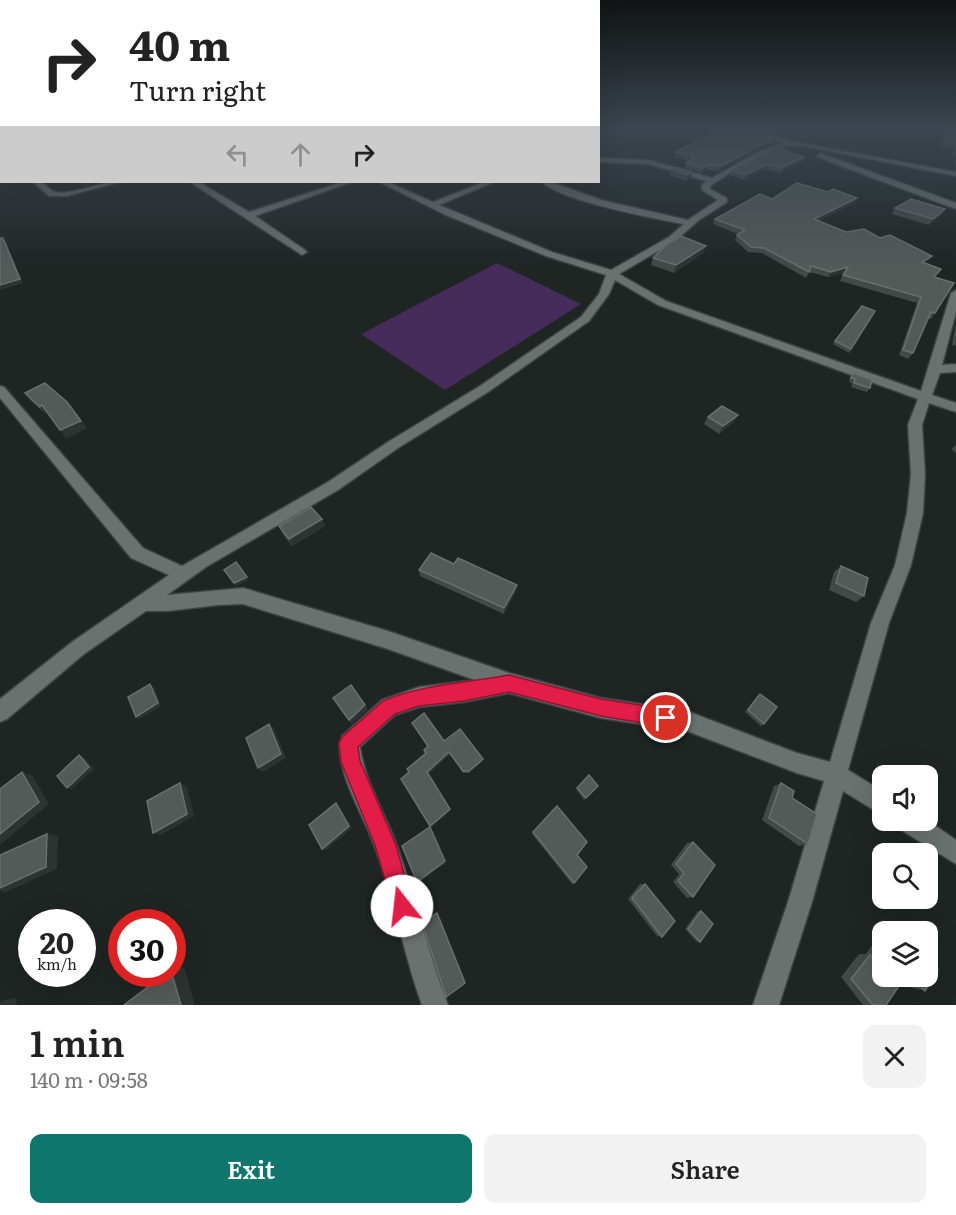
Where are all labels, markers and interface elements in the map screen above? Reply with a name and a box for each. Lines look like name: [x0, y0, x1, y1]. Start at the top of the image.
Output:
text: 40 m: [129, 12, 230, 74]
icon: right: [30, 24, 108, 102]
text: Turn right: [129, 69, 266, 109]
icon: left: [221, 138, 254, 171]
icon: ahead: [284, 138, 317, 171]
icon: right: [347, 138, 380, 171]
pin: [640, 692, 691, 743]
icon: arrive: [649, 701, 682, 734]
map controls: [872, 765, 938, 987]
button: sound: [872, 765, 938, 831]
button: search: [872, 843, 938, 909]
position arrow: [370, 874, 434, 938]
speed limit sign: 30: [108, 909, 186, 987]
text: 20: [40, 919, 74, 963]
button: layers: [872, 921, 938, 987]
text: km/h: [37, 952, 77, 975]
text: 1 min: [30, 1015, 125, 1068]
button: close: [863, 1025, 926, 1088]
text: 140 m · 09:58: [30, 1064, 148, 1094]
button: Exit: [30, 1134, 472, 1203]
button: Share: [484, 1134, 926, 1203]

